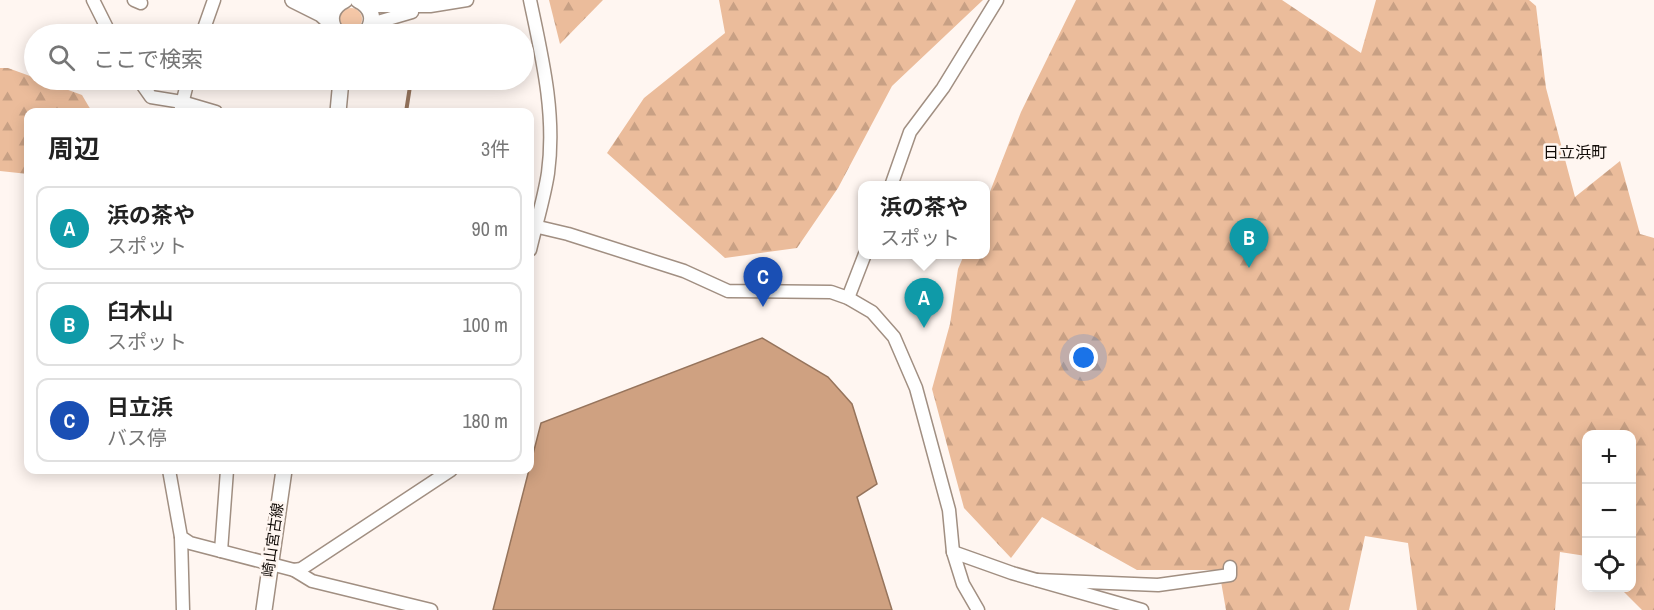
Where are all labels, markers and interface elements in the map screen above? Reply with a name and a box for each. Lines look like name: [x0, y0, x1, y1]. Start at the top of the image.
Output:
search box: [24, 24, 534, 90]
icon: search: [45, 41, 78, 74]
text: ここで検索: [93, 44, 203, 74]
text: 周辺: [48, 131, 100, 166]
text: 3件: [481, 135, 510, 162]
district label: 日立浜町: [1543, 141, 1607, 163]
popup: [858, 181, 990, 259]
text: 浜の茶や: [880, 192, 968, 222]
text: 浜の茶や: [107, 200, 195, 230]
text: A: [64, 215, 75, 242]
text: 90 m: [472, 215, 508, 242]
pin: B: [1230, 218, 1268, 268]
text: スポット: [880, 224, 960, 251]
text: スポット: [107, 232, 187, 259]
pin: C: [744, 258, 783, 307]
pin: A: [904, 278, 944, 328]
text: 臼木山: [107, 296, 173, 326]
text: B: [64, 311, 75, 338]
text: 100 m: [462, 311, 508, 338]
text: スポット: [107, 328, 187, 355]
your location: [1069, 343, 1098, 372]
text: 日立浜: [107, 392, 173, 422]
text: C: [64, 407, 75, 434]
text: 180 m: [462, 407, 508, 434]
text: バス停: [107, 424, 167, 451]
map controls: [1582, 430, 1636, 592]
button: +: [1582, 430, 1636, 484]
button: −: [1582, 484, 1636, 538]
street label: 崎山宮古線: [257, 501, 288, 579]
button: locate: [1582, 538, 1636, 592]

